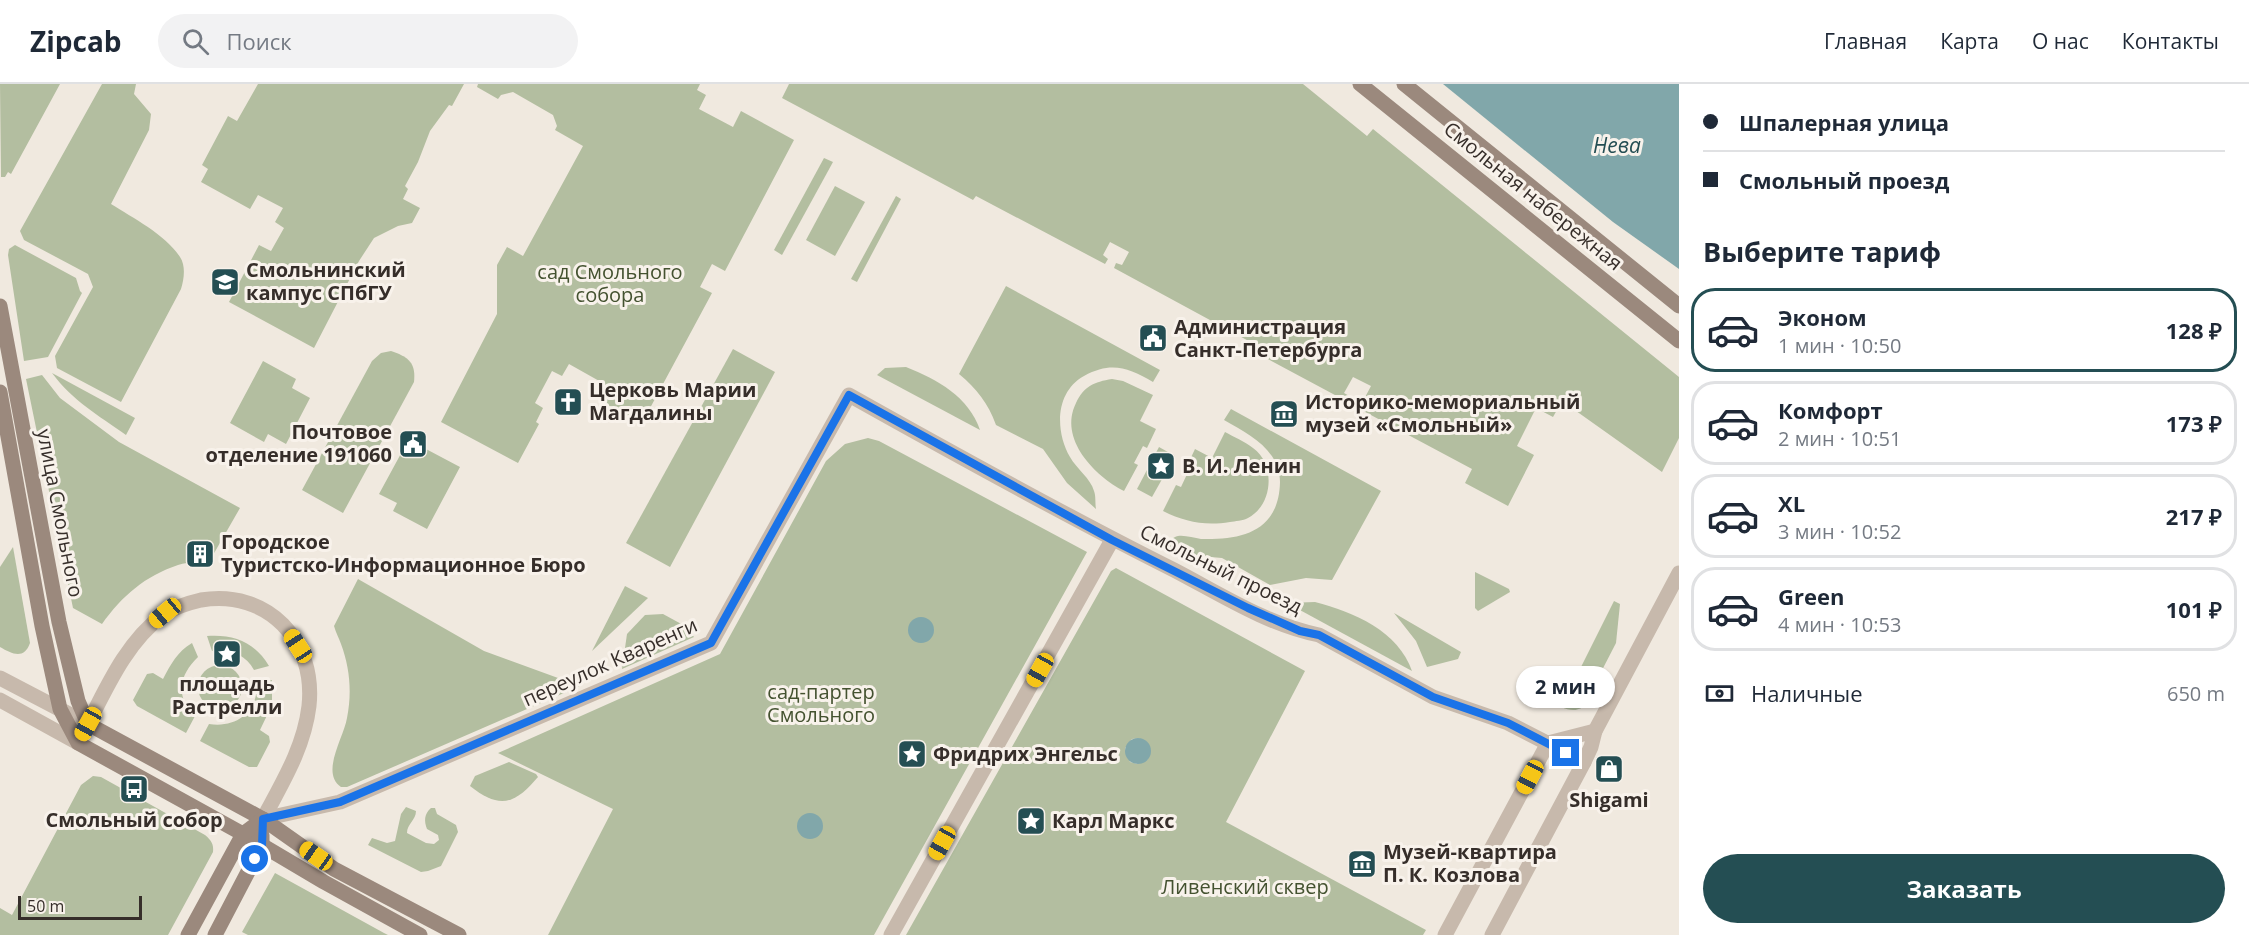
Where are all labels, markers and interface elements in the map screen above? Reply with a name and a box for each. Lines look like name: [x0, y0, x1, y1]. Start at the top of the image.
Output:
search box: [158, 14, 578, 68]
text: Zipcab: [30, 22, 122, 60]
icon: search: [179, 25, 212, 58]
text: Поиск: [227, 26, 292, 56]
text: Главная: [1824, 27, 1907, 55]
text: Карта: [1940, 27, 1999, 55]
text: О нас: [2032, 27, 2089, 55]
text: Контакты: [2122, 27, 2219, 55]
text: Шпалерная улица: [1739, 107, 1949, 137]
street label: Смольная набережная: [1438, 115, 1628, 276]
water label: Нева: [1593, 131, 1641, 159]
text: Смольный проезд: [1739, 165, 1949, 195]
text: Выберите тариф: [1703, 233, 1941, 270]
place label: Смольнинский кампус СПбГУ: [246, 256, 406, 306]
park label: сад Смольного собора: [537, 258, 683, 308]
school or university icon: Смольнинский кампус СПбГУ: [209, 266, 241, 298]
text: Эконом: [1778, 302, 1867, 332]
icon: car: [1706, 303, 1760, 357]
place label: Администрация Санкт-Петербурга: [1174, 313, 1362, 363]
text: 128 ₽: [2166, 315, 2222, 345]
public building icon: Администрация Санкт-Петербурга: [1137, 322, 1169, 354]
text: 1 мин · 10:50: [1778, 332, 1901, 359]
place label: Церковь Марии Магдалины: [589, 376, 756, 426]
church icon: Церковь Марии Магдалины: [552, 386, 584, 418]
place label: Историко-мемориальный музей «Смольный»: [1305, 388, 1580, 438]
text: Комфорт: [1778, 395, 1883, 425]
icon: car: [1706, 396, 1760, 450]
museum icon: Историко-мемориальный музей «Смольный»: [1268, 398, 1300, 430]
text: 173 ₽: [2166, 408, 2222, 438]
place label: Почтовое отделение 191060: [205, 418, 392, 468]
text: 2 мин · 10:51: [1778, 425, 1901, 452]
street label: улица Смольного: [31, 426, 90, 599]
public building icon: Почтовое отделение 191060: [397, 428, 429, 460]
place icon: В. И. Ленин: [1145, 450, 1177, 482]
place label: В. И. Ленин: [1182, 452, 1301, 479]
text: XL: [1778, 488, 1805, 518]
icon: car: [1706, 489, 1760, 543]
text: 217 ₽: [2166, 501, 2222, 531]
street label: Смольный проезд: [1136, 518, 1307, 620]
text: 3 мин · 10:52: [1778, 518, 1901, 545]
place label: Городское Туристско-Информационное Бюро: [221, 528, 586, 578]
building icon: Городское Туристско-Информационное Бюро: [184, 538, 216, 570]
text: Green: [1778, 581, 1844, 611]
icon: car: [1706, 582, 1760, 636]
text: 101 ₽: [2166, 594, 2222, 624]
car: [145, 595, 185, 631]
street label: переулок Кваренги: [518, 611, 701, 712]
text: 4 мин · 10:53: [1778, 611, 1901, 638]
car: [281, 626, 315, 666]
place icon: площадь Растрелли: [211, 638, 243, 670]
car: [1023, 650, 1057, 690]
callout: 2 мин: [1516, 666, 1616, 708]
place label: площадь Растрелли: [172, 670, 282, 720]
text: 2 мин: [1535, 673, 1596, 700]
icon: cash: [1703, 677, 1736, 710]
park label: сад-партер Смольного: [767, 678, 875, 728]
text: Наличные: [1751, 678, 1863, 708]
text: 650 m: [2167, 680, 2225, 707]
car: [71, 704, 105, 744]
place icon: Фридрих Энгельс: [896, 738, 928, 770]
route end: [1552, 739, 1579, 766]
place label: Фридрих Энгельс: [933, 740, 1118, 767]
shop icon: Shigami: [1593, 753, 1625, 785]
car: [1514, 757, 1546, 797]
bus stop icon: Смольный собор: [118, 773, 150, 805]
place label: Shigami: [1569, 786, 1649, 813]
place icon: Карл Маркс: [1015, 805, 1047, 837]
place label: Смольный собор: [45, 806, 223, 833]
place label: Карл Маркс: [1052, 807, 1175, 834]
car: [925, 823, 959, 863]
car: [296, 838, 336, 874]
place label: Музей-квартира П. К. Козлова: [1383, 838, 1557, 888]
route start: [241, 845, 268, 872]
museum icon: Музей-квартира П. К. Козлова: [1346, 848, 1378, 880]
button: Заказать: [1703, 854, 2225, 923]
park label: Ливенский сквер: [1161, 873, 1329, 900]
scale bar: [18, 893, 142, 920]
text: 50 m: [27, 895, 64, 917]

